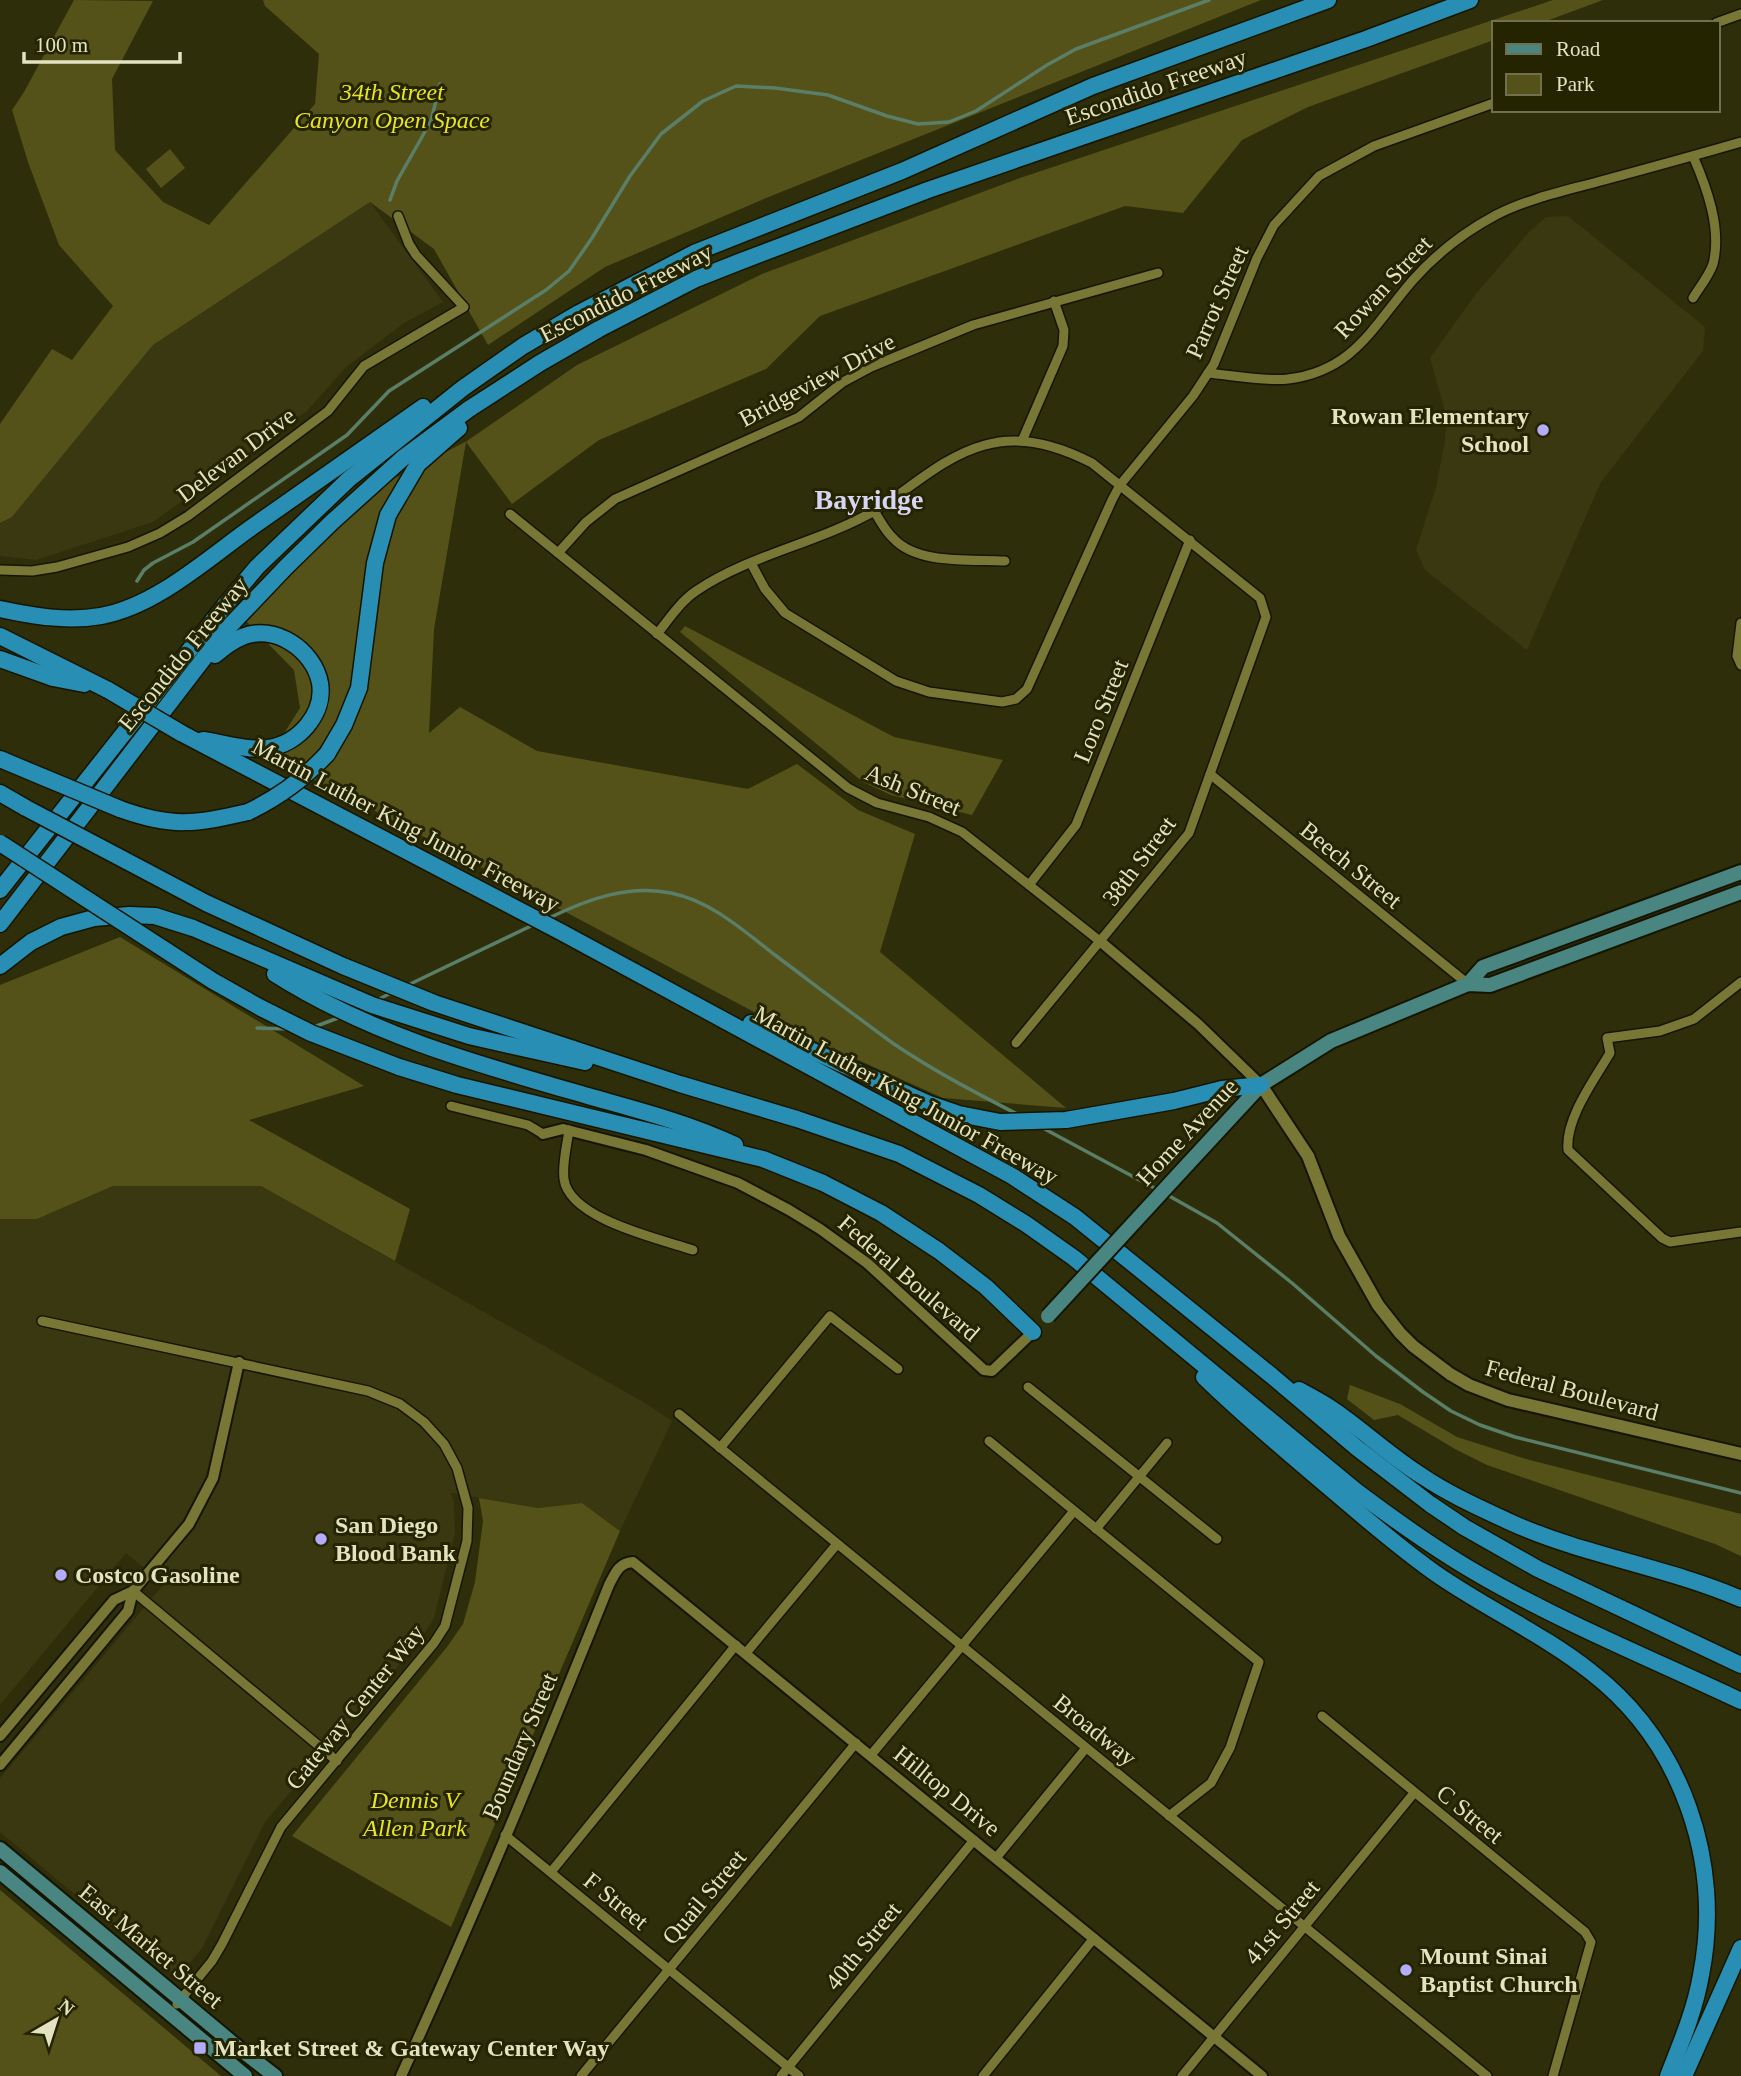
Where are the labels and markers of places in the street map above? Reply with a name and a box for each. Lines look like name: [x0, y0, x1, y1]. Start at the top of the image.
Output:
place label: Rowan Elementary School: [1331, 403, 1529, 457]
marker: Rowan Elementary School: [1535, 422, 1551, 438]
place label: San Diego Blood Bank: [335, 1512, 456, 1566]
marker: San Diego Blood Bank: [313, 1531, 329, 1547]
place label: Costco Gasoline: [75, 1562, 240, 1588]
marker: Costco Gasoline: [53, 1567, 69, 1583]
place label: Mount Sinai Baptist Church: [1420, 1943, 1578, 1997]
marker: Mount Sinai Baptist Church: [1398, 1962, 1414, 1978]
place label: Market Street & Gateway Center Way: [214, 2035, 609, 2061]
marker: Market Street & Gateway Center Way: [192, 2040, 208, 2056]

